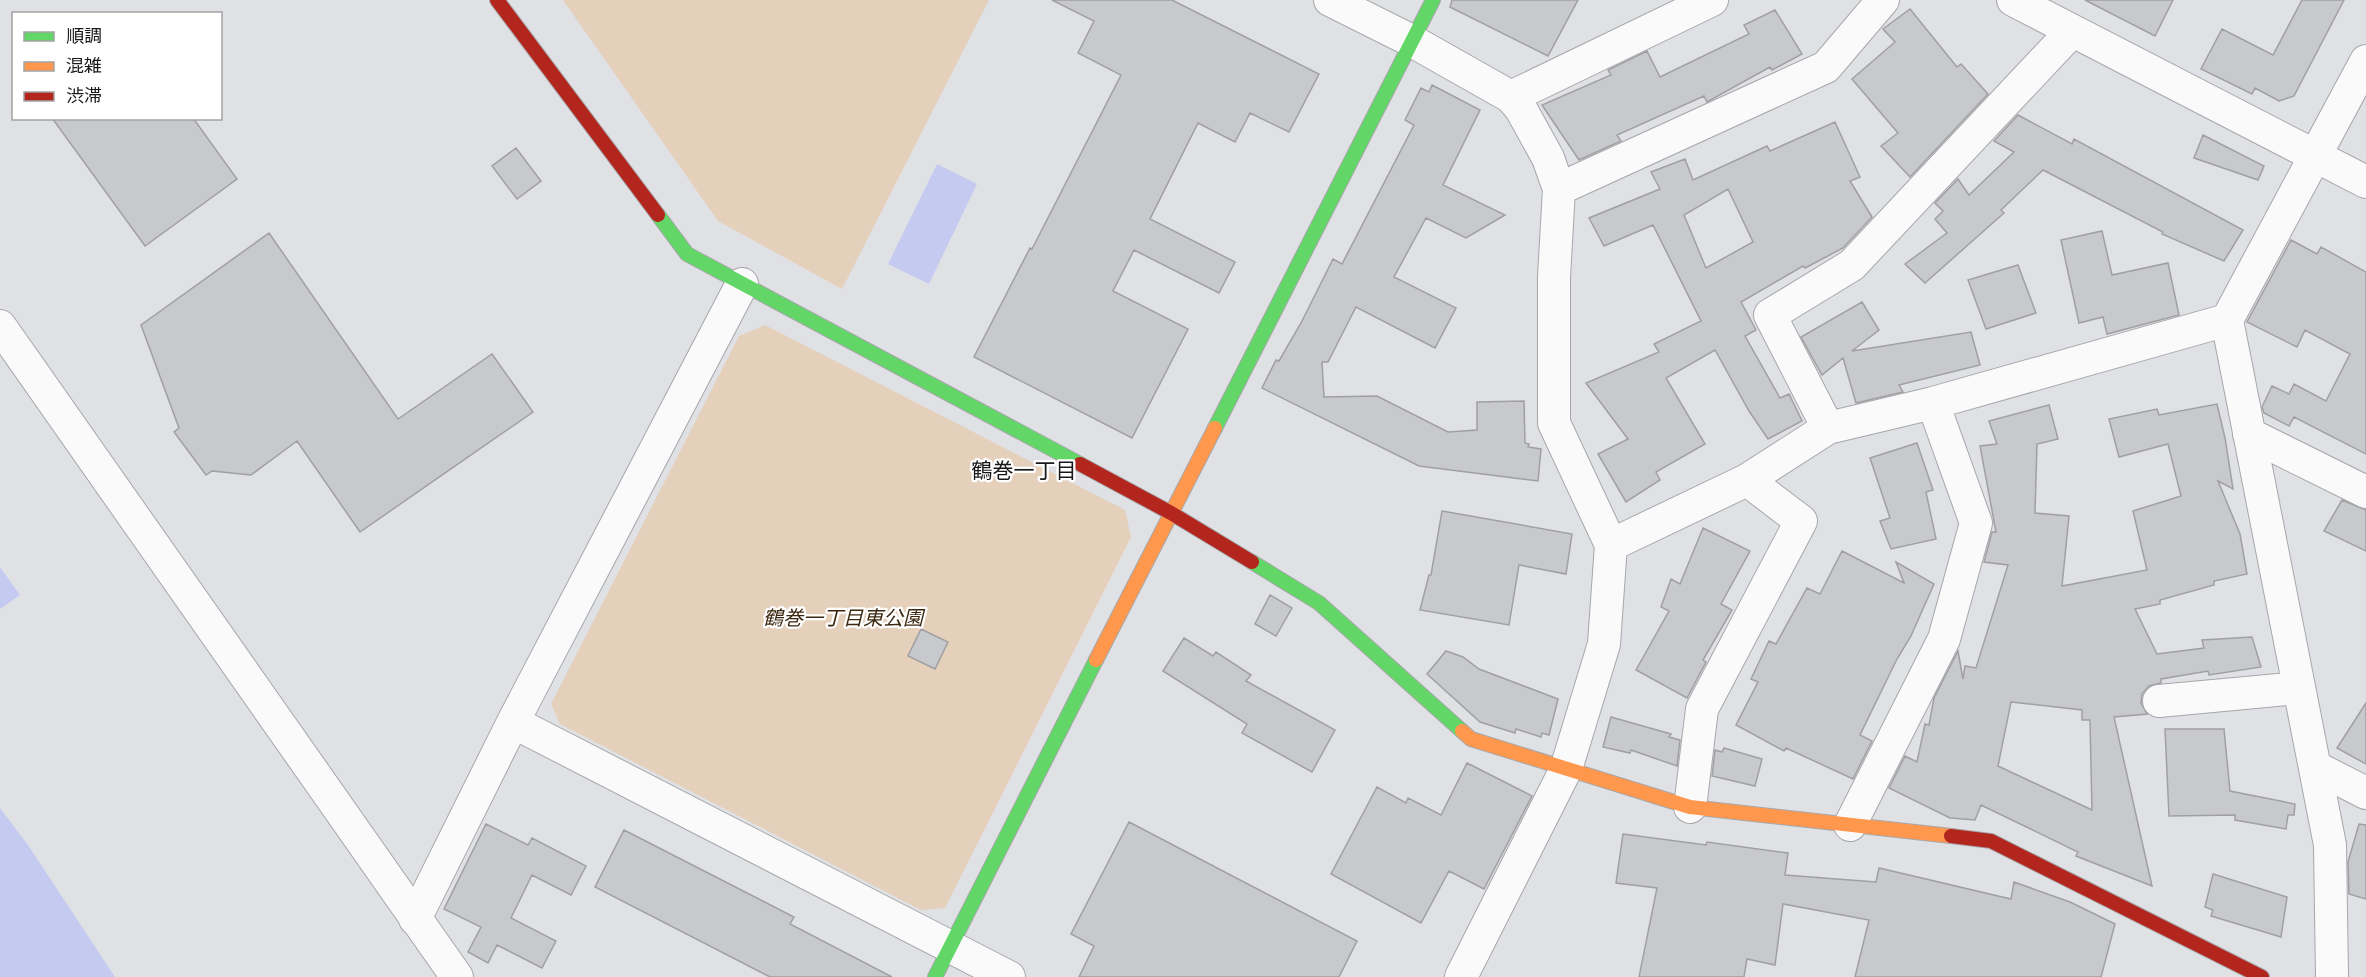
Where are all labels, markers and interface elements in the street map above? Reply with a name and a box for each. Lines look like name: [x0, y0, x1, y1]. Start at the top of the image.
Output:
legend: [12, 12, 222, 120]
text: 順調: [66, 24, 102, 47]
text: 混雑: [66, 54, 102, 77]
text: 渋滞: [66, 84, 102, 107]
district label: 鶴巻一丁目: [972, 456, 1077, 484]
park label: 鶴巻一丁目東公園: [763, 604, 926, 631]

